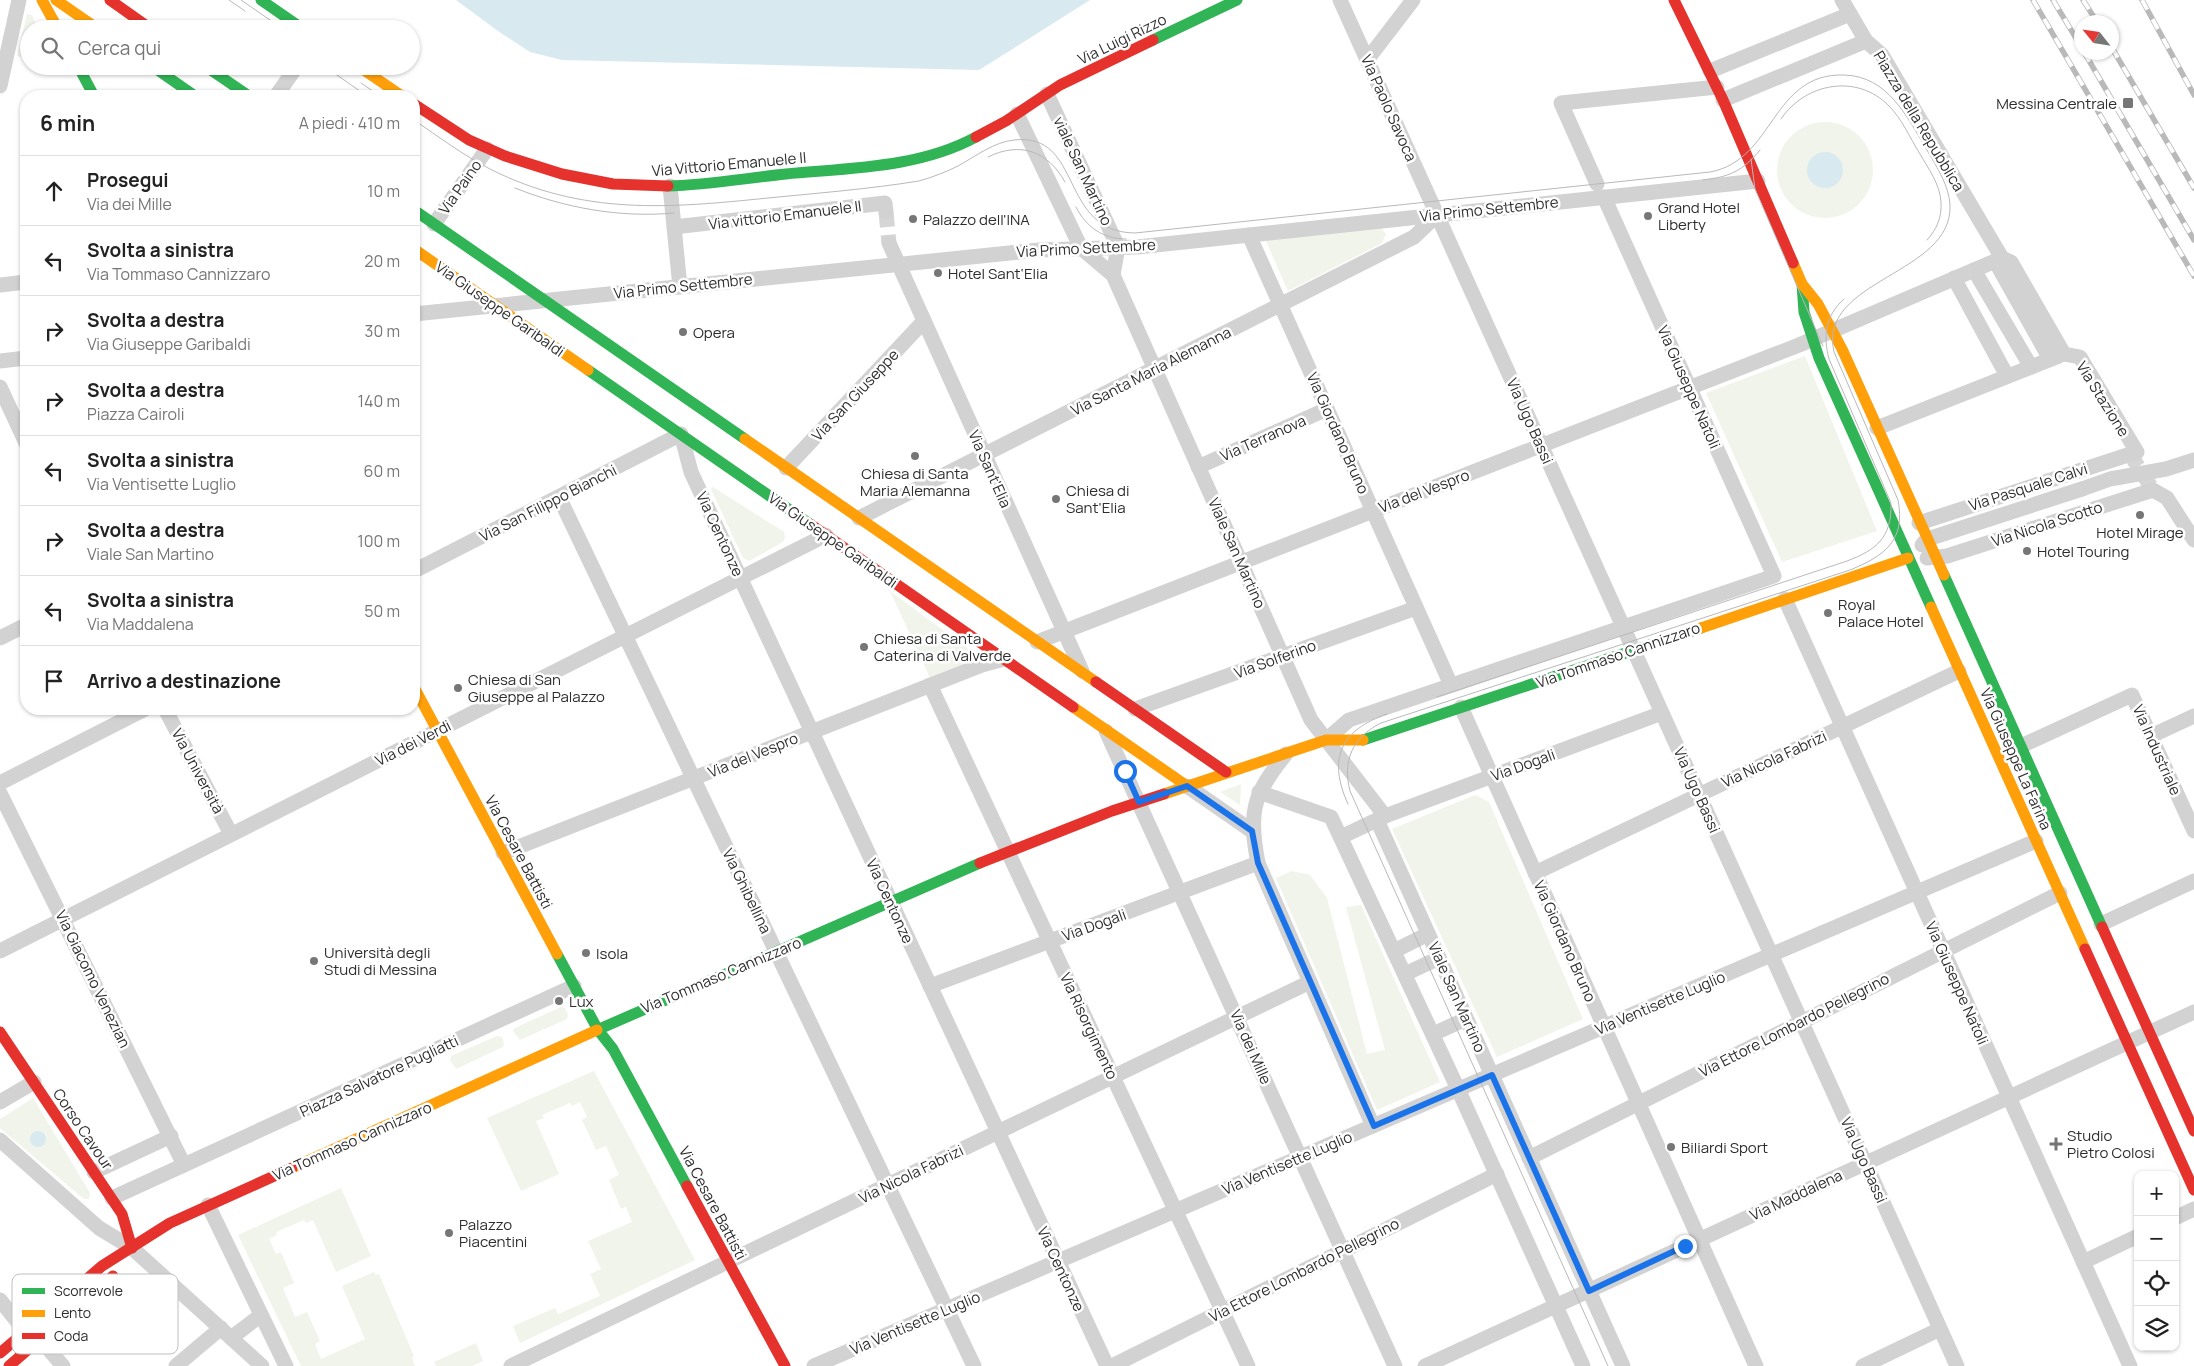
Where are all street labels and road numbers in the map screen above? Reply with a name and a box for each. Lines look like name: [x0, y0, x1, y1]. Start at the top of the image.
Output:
street label: Via Luigi Rizzo: [1074, 8, 1170, 70]
street label: Piazza della Repubblica: [1869, 47, 1969, 195]
street label: Via Paolo Savoca: [1356, 51, 1422, 165]
street label: viale San Martino: [1049, 113, 1117, 229]
street label: Via Vittorio Emanuele II: [651, 147, 807, 181]
street label: Via Paino: [434, 156, 486, 218]
street label: Via Primo Settembre: [1419, 191, 1560, 227]
street label: Via vittorio Emanuele II: [707, 195, 863, 235]
street label: Via Primo Settembre: [1016, 234, 1156, 262]
street label: Via Giuseppe Garibaldi: [431, 256, 569, 362]
street label: Via Primo Settembre: [613, 268, 754, 304]
street label: Via Santa Maria Alemanna: [1067, 321, 1235, 421]
street label: Via Giuseppe Natoli: [1652, 322, 1726, 452]
street label: Via San Giuseppe: [807, 344, 903, 446]
street label: Via Stazione: [2072, 357, 2135, 441]
street label: Via Giordano Bruno: [1302, 369, 1374, 497]
street label: Via Ugo Bassi: [1502, 375, 1558, 467]
street label: Via Terranova: [1217, 410, 1309, 466]
street label: Via Sant'Elia: [963, 427, 1017, 511]
street label: Via Pasquale Calvi: [1966, 458, 2090, 516]
street label: Via San Filippo Bianchi: [476, 459, 620, 547]
street label: Via del Vespro: [1376, 464, 1472, 518]
street label: Via Giuseppe Garibaldi: [764, 487, 902, 593]
street label: Via Centonze: [691, 488, 749, 580]
street label: Viale San Martino: [1203, 494, 1271, 612]
street label: Via Nicola Scotto: [1989, 496, 2105, 552]
street label: Via Tommaso Cannizzaro: [1533, 617, 1703, 693]
street label: Via Solferino: [1231, 634, 1319, 684]
street label: Via Giuseppe La Farina: [1975, 685, 2057, 833]
street label: Via Industriale: [2128, 701, 2186, 799]
street label: Via dei Verdi: [372, 715, 454, 771]
street label: Via Università: [167, 725, 229, 817]
street label: Via Nicola Fabrizi: [1718, 725, 1830, 793]
street label: Via del Vespro: [705, 727, 801, 783]
street label: Via Dogali: [1488, 744, 1558, 786]
street label: Via Ugo Bassi: [1669, 744, 1725, 836]
street label: Via Cesare Battisti: [480, 792, 558, 912]
street label: Via Ghibellina: [717, 845, 777, 937]
street label: Via Centonze: [861, 855, 919, 947]
street label: Via Giordano Bruno: [1529, 877, 1601, 1005]
street label: Via Dogali: [1059, 904, 1129, 946]
street label: Via Giacomo Venezian: [51, 907, 135, 1051]
street label: Via Giuseppe Natoli: [1920, 918, 1994, 1048]
street label: Via Tommaso Cannizzaro: [638, 932, 804, 1018]
street label: Viale San Martino: [1423, 938, 1491, 1056]
street label: Via Ventisette Luglio: [1592, 966, 1728, 1040]
street label: Via Ettore Lombardo Pellegrino: [1695, 968, 1893, 1082]
street label: Via Risorgimento: [1055, 969, 1123, 1083]
street label: Via dei Mille: [1225, 1006, 1277, 1088]
street label: Piazza Salvatore Pugliatti: [296, 1030, 462, 1122]
street label: Corso Cavour: [48, 1084, 118, 1174]
street label: Via Tommaso Cannizzaro: [269, 1096, 435, 1186]
street label: Via Ugo Bassi: [1836, 1114, 1892, 1206]
street label: Via Ventisette Luglio: [1219, 1126, 1355, 1200]
street label: Via Nicola Fabrizi: [855, 1140, 967, 1208]
street label: Via Cesare Battisti: [674, 1143, 752, 1263]
street label: Via Maddalena: [1746, 1164, 1846, 1226]
street label: Via Ettore Lombardo Pellegrino: [1205, 1213, 1403, 1327]
street label: Via Centonze: [1032, 1223, 1090, 1315]
street label: Via Ventisette Luglio: [847, 1286, 983, 1360]

